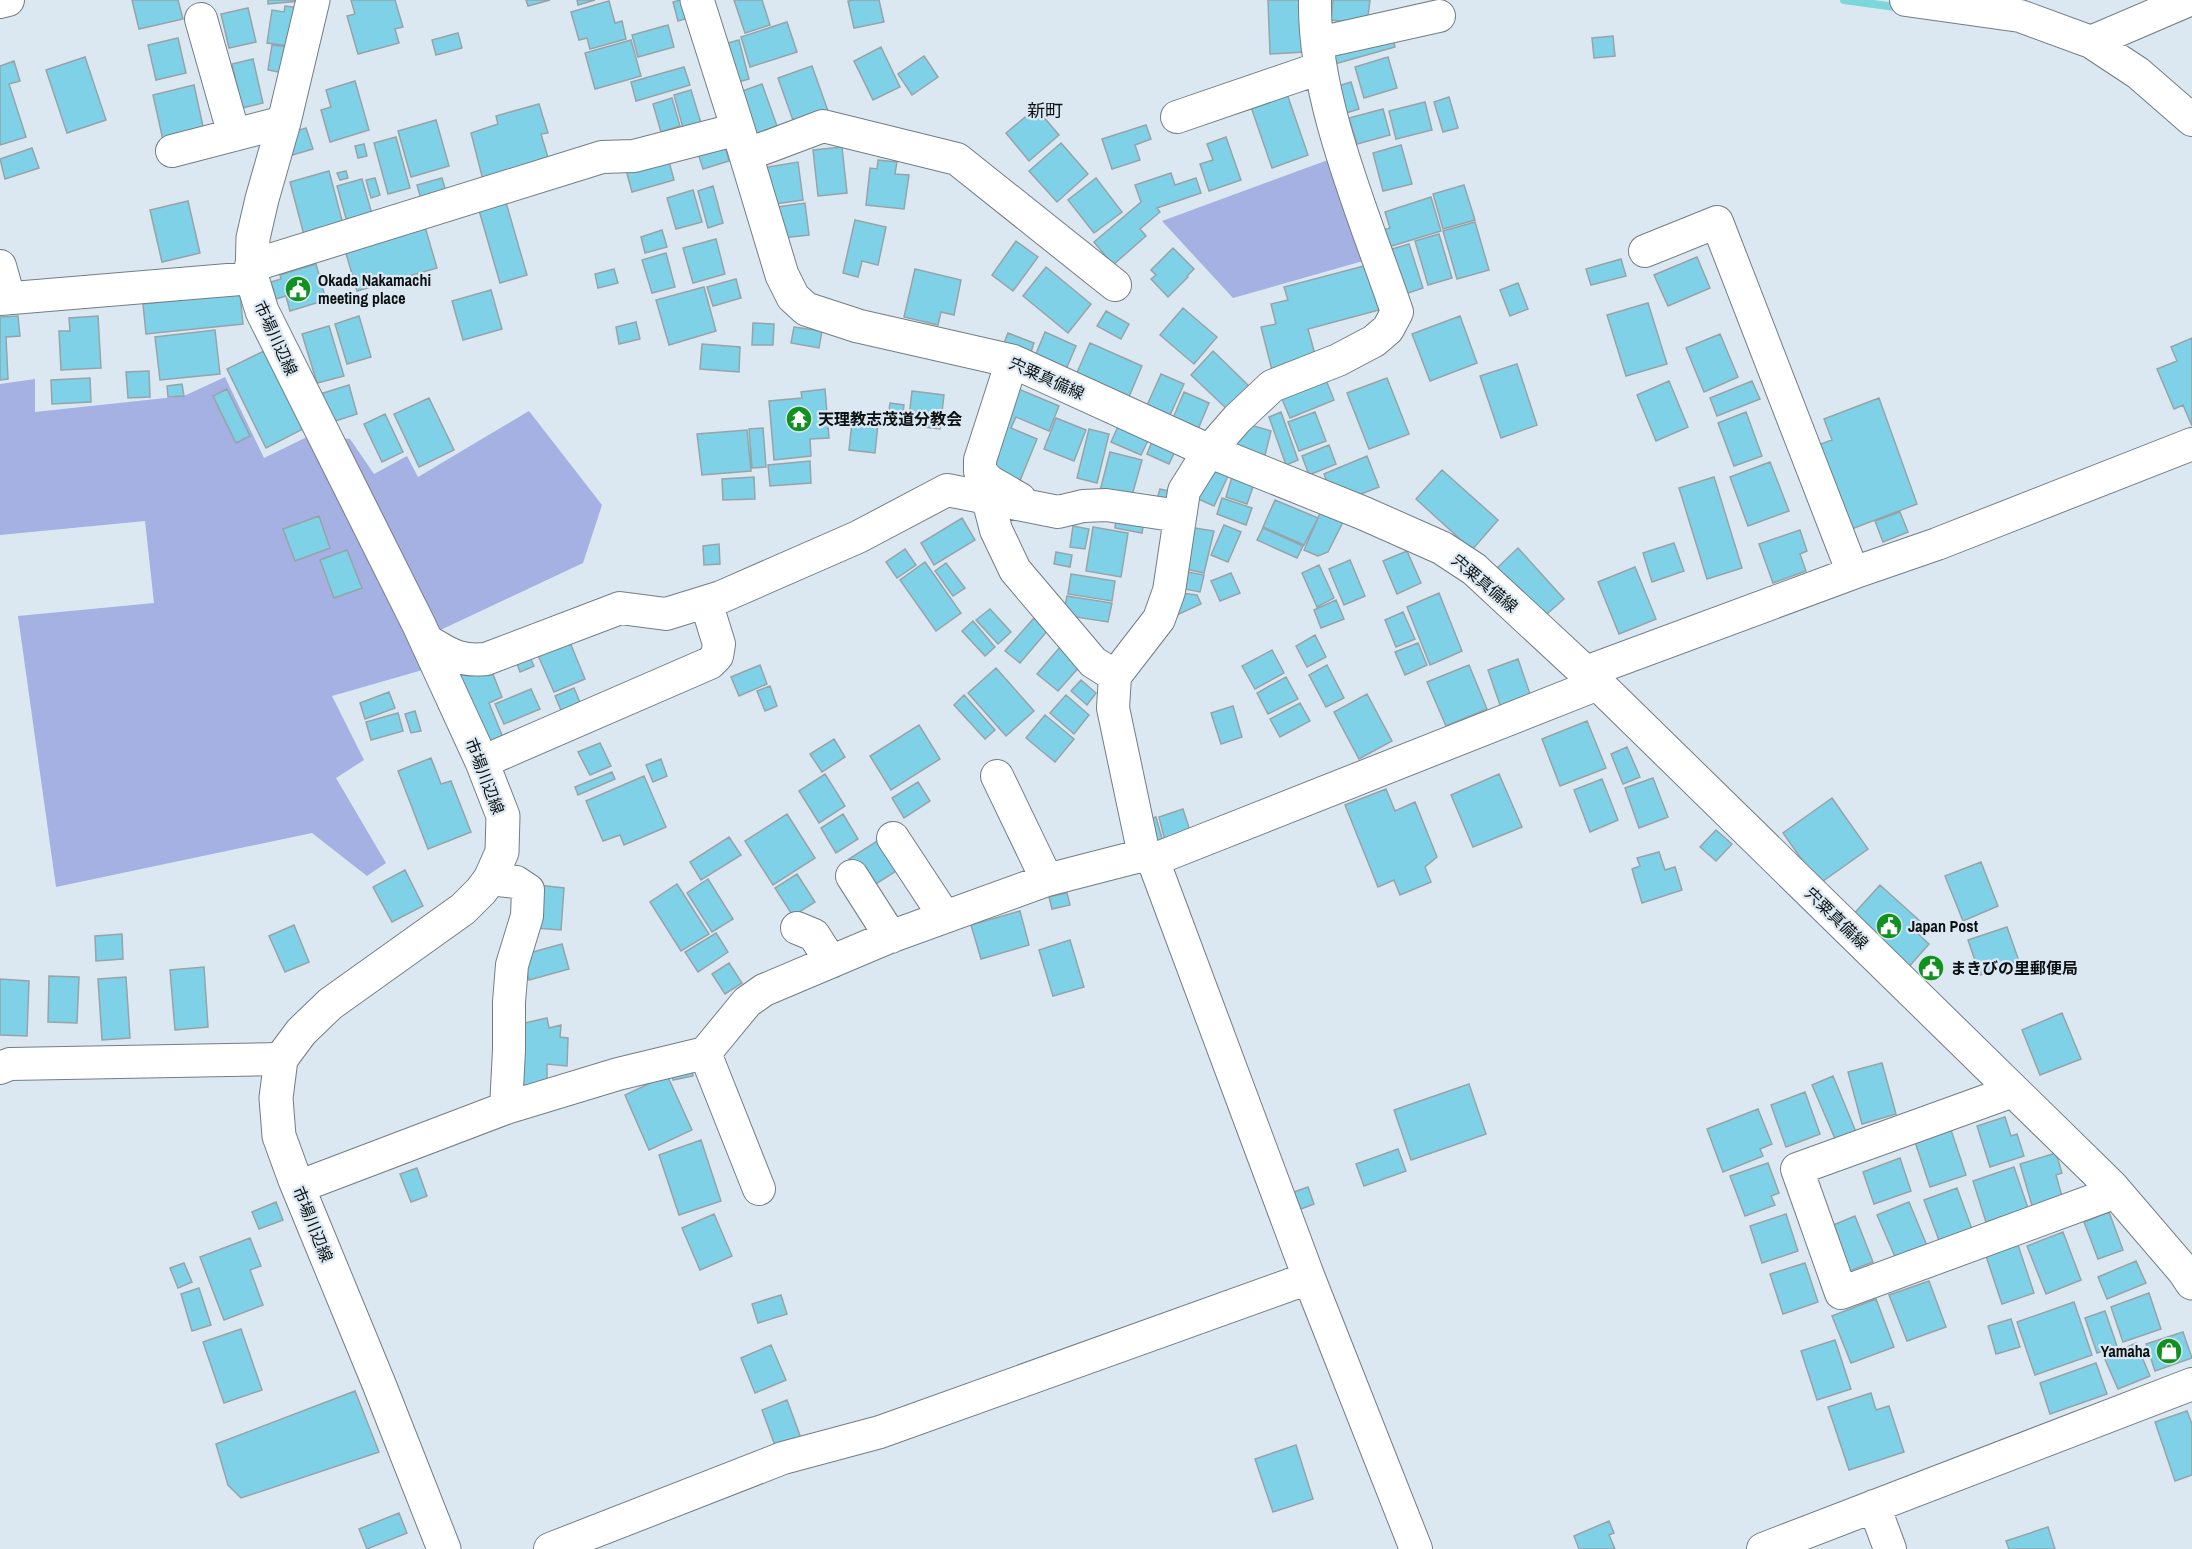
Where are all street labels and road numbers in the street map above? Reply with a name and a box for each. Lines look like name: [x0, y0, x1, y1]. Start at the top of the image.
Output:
street label: 市場川辺線: [249, 297, 303, 379]
street label: 宍粟真備線: [1006, 352, 1088, 404]
street label: 宍粟真備線: [1447, 549, 1523, 617]
street label: 市場川辺線: [460, 735, 510, 817]
street label: 宍粟真備線: [1801, 882, 1873, 954]
street label: 市場川辺線: [288, 1183, 338, 1265]

